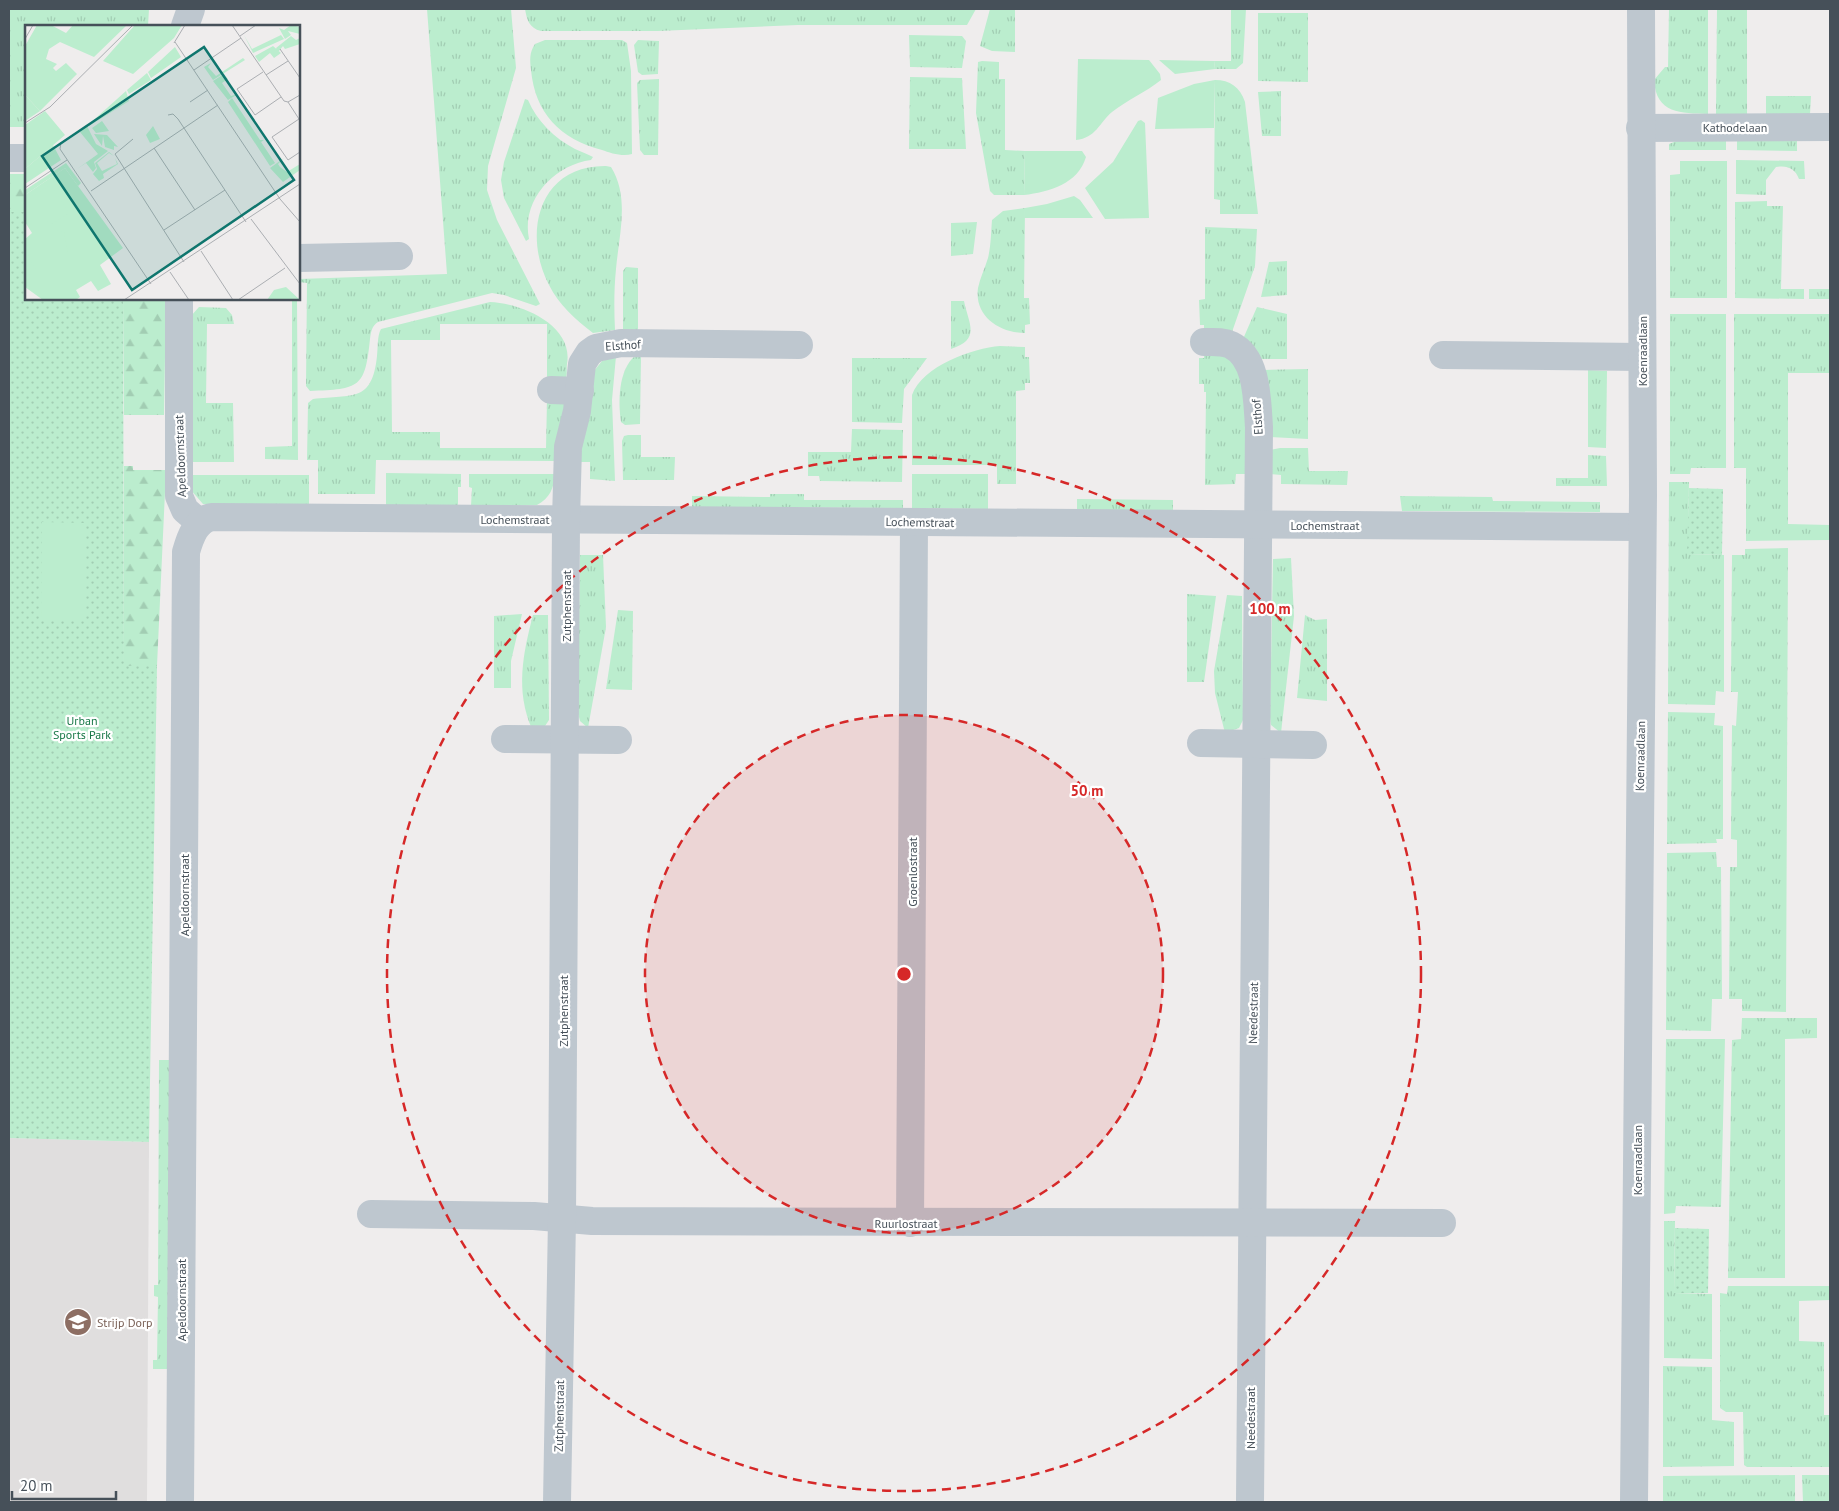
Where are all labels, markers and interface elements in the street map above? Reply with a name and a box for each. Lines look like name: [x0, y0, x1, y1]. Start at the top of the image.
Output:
inset map: [25, 25, 300, 300]
street label: Kathodelaan: [1703, 120, 1767, 135]
street label: Koenraadlaan: [1635, 316, 1650, 386]
street label: Elsthof: [605, 336, 643, 354]
street label: Elsthof: [1248, 397, 1266, 435]
street label: Apeldoornstraat: [171, 415, 189, 497]
street label: Lochemstraat: [481, 512, 549, 527]
street label: Lochemstraat: [885, 514, 955, 530]
street label: Lochemstraat: [1291, 518, 1359, 533]
street label: Zutphenstraat: [559, 570, 574, 642]
text: 100 m: [1249, 599, 1291, 618]
park label: Urban Sports Park: [53, 713, 111, 742]
street label: Koenraadlaan: [1632, 721, 1648, 791]
text: 50 m: [1071, 781, 1103, 800]
street label: Groenlostraat: [905, 837, 920, 907]
street label: Apeldoornstraat: [177, 854, 192, 936]
centre of rings: [895, 965, 913, 983]
street label: Zutphenstraat: [556, 975, 571, 1047]
street label: Needestraat: [1245, 982, 1261, 1044]
street label: Koenraadlaan: [1630, 1125, 1645, 1195]
street label: Ruurlostraat: [874, 1216, 938, 1231]
street label: Apeldoornstraat: [174, 1259, 189, 1341]
school or university icon: Strijp Dorp: [63, 1307, 93, 1337]
place label: Strijp Dorp: [97, 1315, 153, 1330]
street label: Zutphenstraat: [551, 1380, 567, 1452]
street label: Needestraat: [1243, 1387, 1258, 1449]
scale bar: [12, 1468, 116, 1500]
text: 20 m: [20, 1476, 53, 1495]

